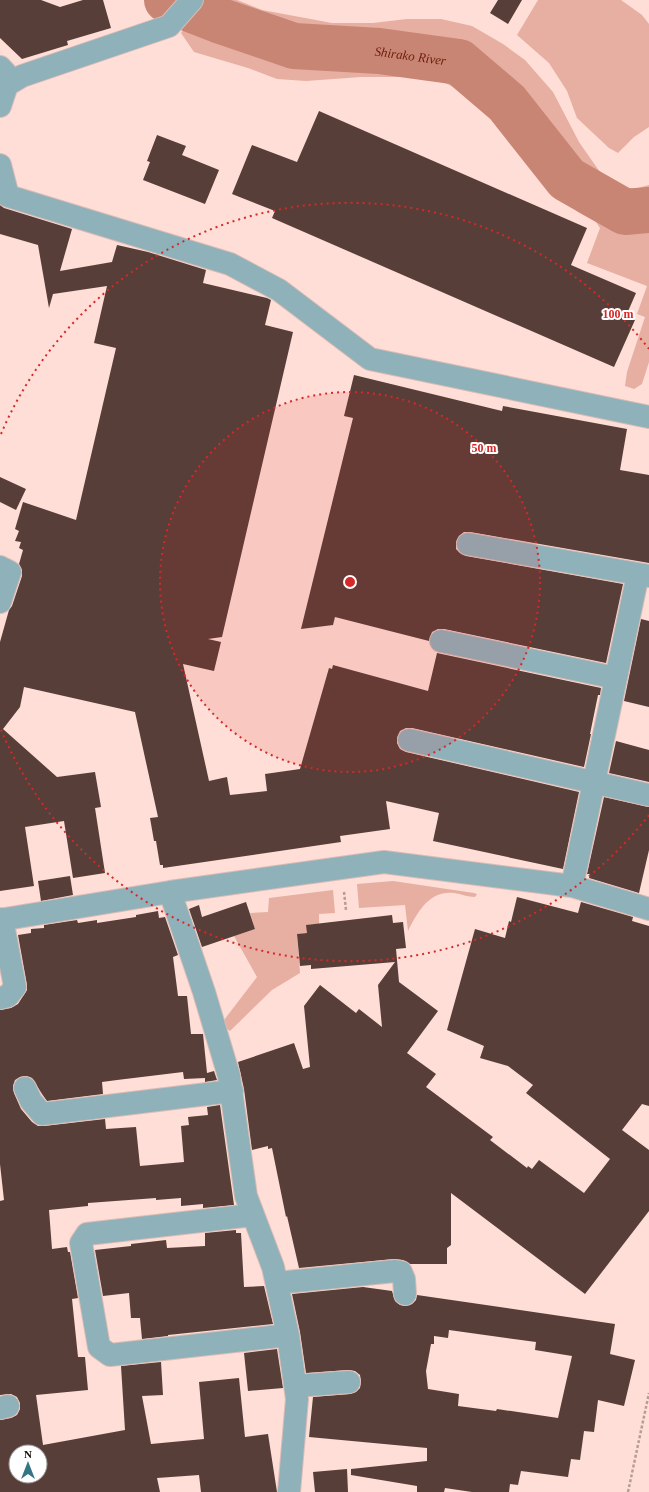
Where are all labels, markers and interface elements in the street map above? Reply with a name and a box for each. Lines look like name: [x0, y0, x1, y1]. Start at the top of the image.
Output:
water label: Shirako River: [374, 43, 448, 68]
text: 100 m: [603, 307, 634, 321]
text: 50 m: [472, 441, 497, 455]
centre of rings: [343, 575, 357, 589]
north arrow: [8, 1444, 48, 1484]
text: N: [24, 1448, 32, 1460]

